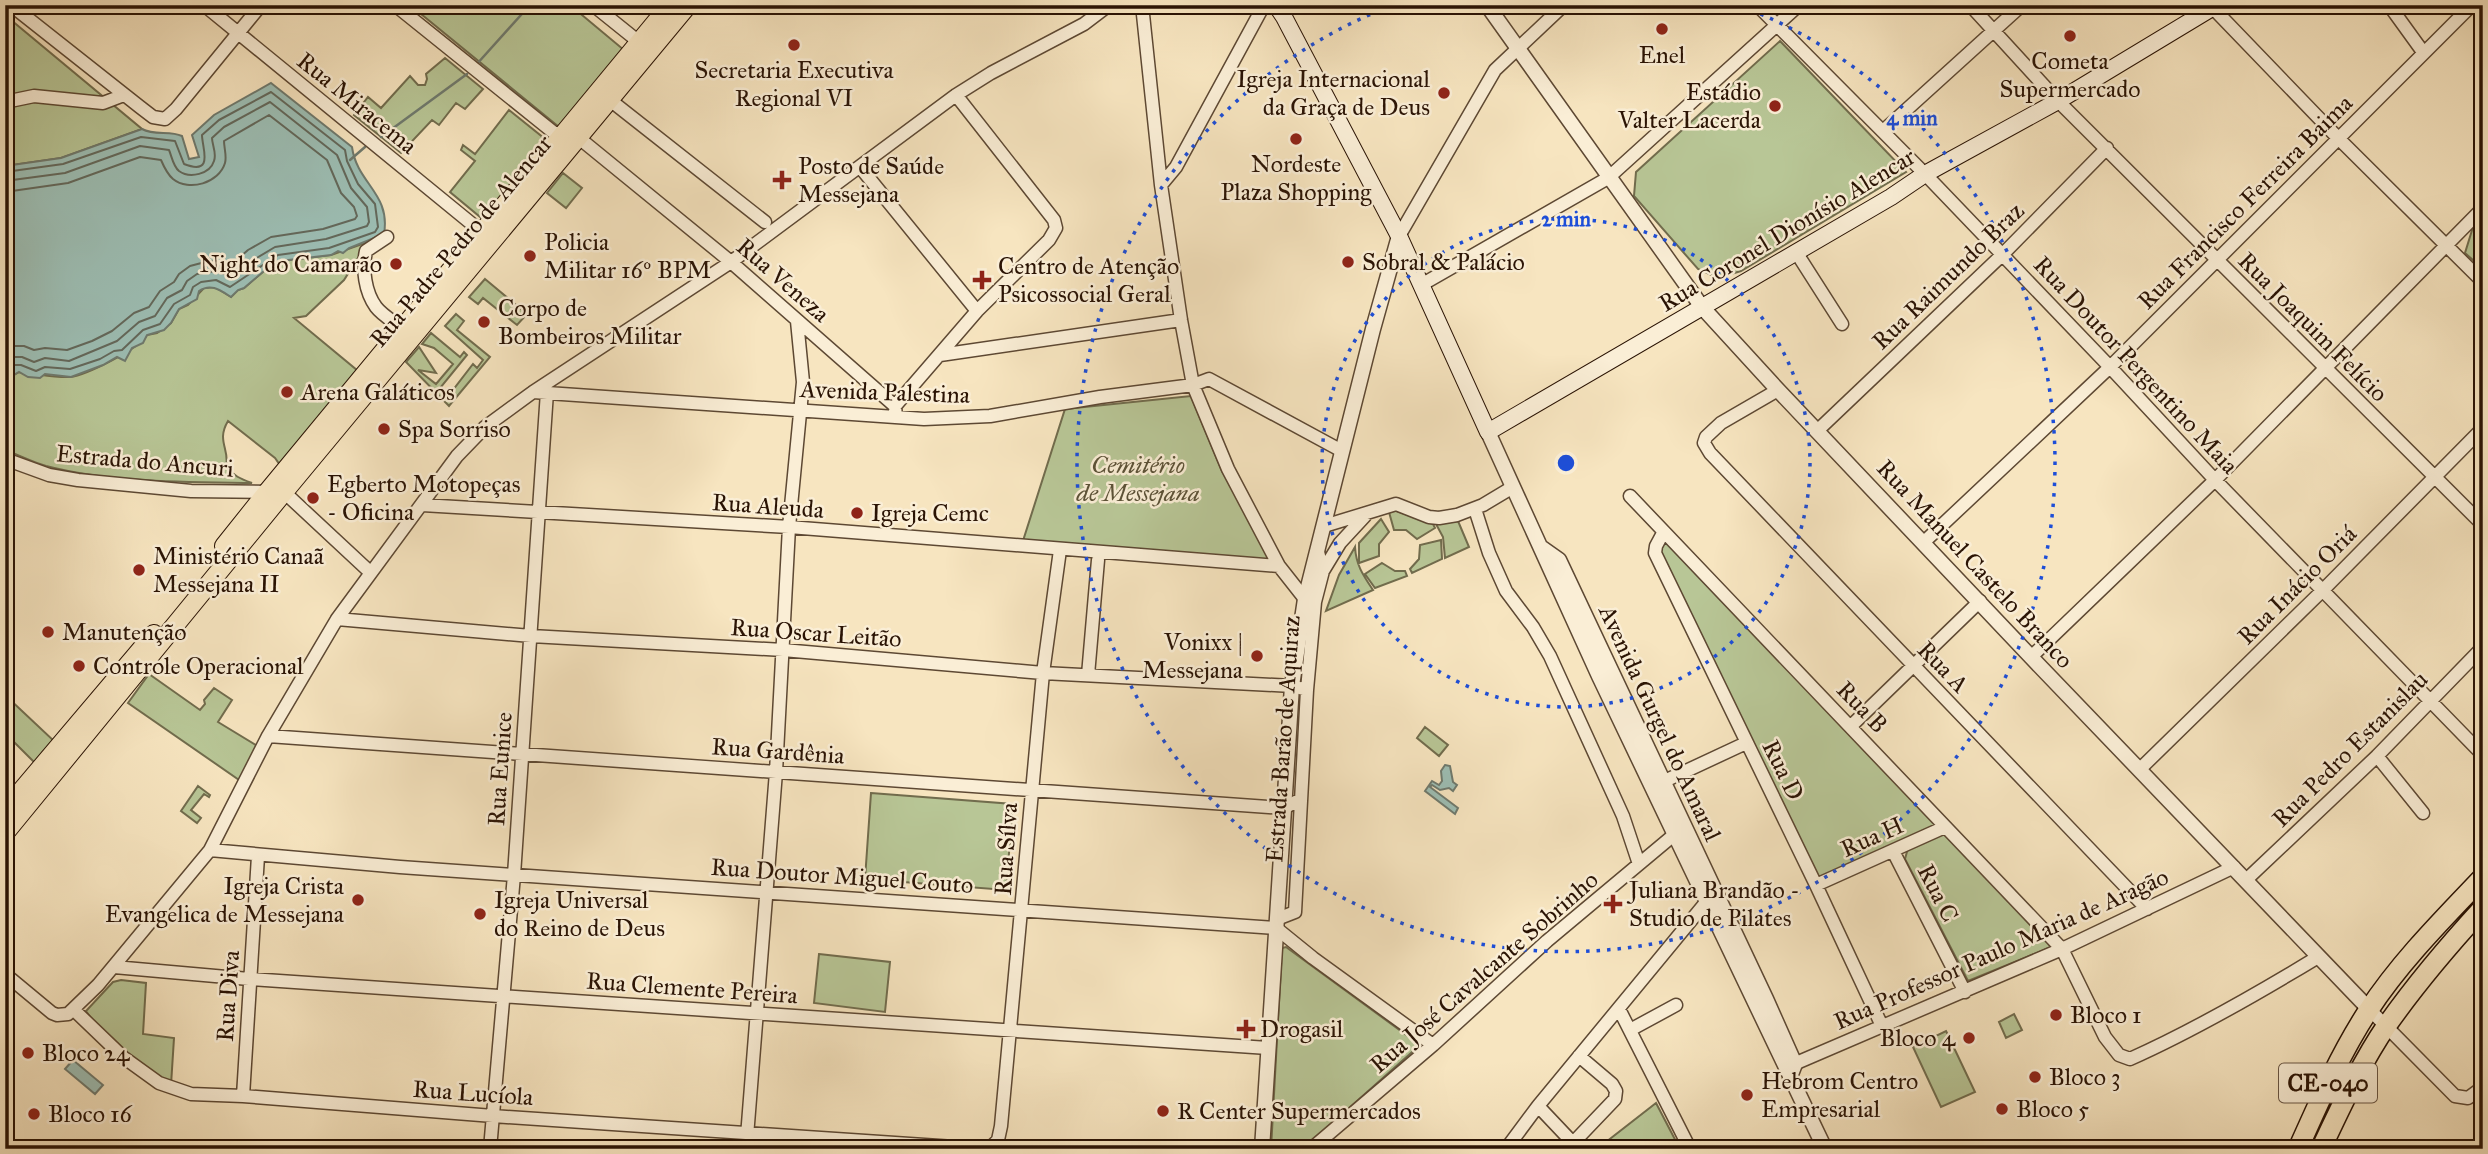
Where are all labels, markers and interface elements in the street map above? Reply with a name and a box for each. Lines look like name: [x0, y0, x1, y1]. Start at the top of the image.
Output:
marker: Enel: [1654, 21, 1670, 37]
marker: Cometa Supermercado: [2062, 28, 2078, 44]
marker: Secretaria Executiva Regional VI: [786, 37, 802, 53]
place label: Enel: [1639, 40, 1686, 70]
street label: Rua Miracema: [291, 46, 424, 161]
place label: Cometa Supermercado: [1999, 46, 2141, 104]
place label: Secretaria Executiva Regional VI: [694, 55, 894, 113]
place label: Igreja Internacional da Graça de Deus: [1237, 64, 1430, 122]
place label: Estádio Valter Lacerda: [1617, 77, 1762, 135]
marker: Igreja Internacional da Graça de Deus: [1436, 85, 1452, 101]
street label: Rua Francisco Ferreira Baima: [2131, 88, 2359, 316]
marker: Estádio Valter Lacerda: [1767, 98, 1783, 114]
text: 4 min: [1886, 105, 1938, 131]
street label: Rua Padre Pedro de Alencar: [363, 129, 559, 353]
marker: Nordeste Plaza Shopping: [1288, 131, 1304, 147]
street label: Rua Coronel Dionísio Alencar: [1653, 141, 1921, 319]
place label: Nordeste Plaza Shopping: [1221, 149, 1372, 207]
place label: Posto de Saúde Messejana: [798, 151, 944, 209]
marker: Posto de Saúde Messejana: [772, 170, 792, 190]
street label: Rua Raimundo Braz: [1866, 196, 2030, 356]
text: 2 min: [1541, 206, 1591, 232]
place label: Policia Militar 16º BPM: [544, 227, 711, 285]
street label: Rua Veneza: [730, 231, 836, 329]
street label: Rua Joaquim Felício: [2232, 246, 2394, 408]
place label: Sobral & Palácio: [1362, 247, 1525, 277]
marker: Policia Militar 16º BPM: [522, 248, 538, 264]
place label: Night do Camarão: [199, 249, 382, 279]
street label: Rua Doutor Pergentino Maia: [2027, 250, 2245, 481]
place label: Centro de Atenção Psicossocial Geral: [998, 251, 1179, 309]
marker: Sobral & Palácio: [1340, 254, 1356, 270]
marker: Night do Camarão: [388, 256, 404, 272]
marker: Centro de Atenção Psicossocial Geral: [972, 270, 992, 290]
place label: Corpo de Bombeiros Militar: [498, 293, 681, 351]
marker: Corpo de Bombeiros Militar: [476, 314, 492, 330]
street label: Avenida Palestina: [798, 374, 971, 410]
place label: Arena Galáticos: [300, 377, 455, 407]
marker: Arena Galáticos: [279, 384, 295, 400]
place label: Spa Sorriso: [398, 414, 511, 444]
marker: Spa Sorriso: [376, 421, 392, 437]
street label: Estrada do Ancuri: [55, 438, 235, 484]
park label: Cemitério de Messejana: [1075, 450, 1200, 508]
centre of rings: [1554, 451, 1578, 475]
street label: Rua Manuel Castelo Branco: [1870, 453, 2080, 675]
place label: Egberto Motopeças - Oficina: [327, 469, 521, 527]
street label: Rua Aleuda: [711, 487, 826, 525]
marker: Egberto Motopeças - Oficina: [305, 490, 321, 506]
place label: Igreja Cemc: [871, 498, 989, 528]
marker: Igreja Cemc: [849, 505, 865, 521]
street label: Rua Inácio Oriá: [2231, 519, 2363, 651]
place label: Ministério Canaã Messejana II: [153, 541, 325, 599]
marker: Ministério Canaã Messejana II: [131, 562, 147, 578]
street label: Avenida Gurgel do Amaral: [1592, 599, 1728, 846]
street label: Rua Oscar Leitão: [729, 612, 903, 654]
street label: Estrada Barão de Aquiraz: [1259, 614, 1307, 864]
place label: Manutenção: [62, 617, 187, 647]
marker: Manutenção: [40, 624, 56, 640]
place label: Vonixx | Messejana: [1142, 627, 1244, 685]
street label: Rua A: [1911, 635, 1975, 699]
marker: Vonixx | Messejana: [1249, 648, 1265, 664]
place label: Controle Operacional: [93, 651, 304, 681]
marker: Controle Operacional: [71, 658, 87, 674]
street label: Rua Pedro Estanislau: [2266, 664, 2435, 833]
street label: Rua B: [1830, 675, 1894, 739]
street label: Rua Eunice: [481, 711, 519, 827]
street label: Rua Gardênia: [711, 731, 846, 771]
street label: Rua D: [1756, 735, 1810, 805]
street label: Rua Sílva: [988, 801, 1024, 896]
street label: Rua H: [1836, 810, 1908, 864]
street label: Rua Doutor Miguel Couto: [710, 852, 974, 900]
street label: Rua C: [1911, 859, 1965, 927]
street label: Rua Professor Paulo Maria de Aragão: [1829, 861, 2173, 1037]
street label: Rua José Cavalcante Sobrinho: [1364, 865, 1604, 1079]
place label: Igreja Crista Evangelica de Messejana: [105, 871, 345, 929]
place label: Juliana Brandão - Studio de Pilates: [1626, 875, 1800, 933]
place label: Igreja Universal do Reino de Deus: [494, 885, 665, 943]
marker: Igreja Crista Evangelica de Messejana: [350, 892, 366, 908]
marker: Juliana Brandão - Studio de Pilates: [1603, 894, 1623, 914]
marker: Igreja Universal do Reino de Deus: [472, 906, 488, 922]
street label: Rua Diva: [210, 948, 246, 1043]
street label: Rua Clemente Pereira: [585, 966, 800, 1010]
place label: Bloco 1: [2070, 1000, 2142, 1030]
marker: Bloco 1: [2048, 1007, 2064, 1023]
place label: Drogasil: [1260, 1014, 1344, 1044]
marker: Drogasil: [1238, 1021, 1254, 1037]
place label: Bloco 4: [1880, 1023, 1956, 1053]
marker: Bloco 4: [1961, 1030, 1977, 1046]
place label: Bloco 24: [42, 1038, 130, 1068]
marker: Bloco 24: [20, 1045, 36, 1061]
place label: Bloco 3: [2049, 1062, 2121, 1092]
road number: CE-040: [2279, 1064, 2377, 1102]
place label: Hebrom Centro Empresarial: [1761, 1066, 1918, 1124]
marker: Bloco 3: [2027, 1069, 2043, 1085]
street label: Rua Lucíola: [412, 1074, 535, 1112]
marker: Hebrom Centro Empresarial: [1739, 1087, 1755, 1103]
place label: Bloco 5: [2016, 1094, 2089, 1124]
place label: R Center Supermercados: [1177, 1096, 1421, 1126]
place label: Bloco 16: [48, 1099, 133, 1129]
marker: Bloco 5: [1994, 1101, 2010, 1117]
marker: R Center Supermercados: [1155, 1103, 1171, 1119]
marker: Bloco 16: [26, 1106, 42, 1122]

